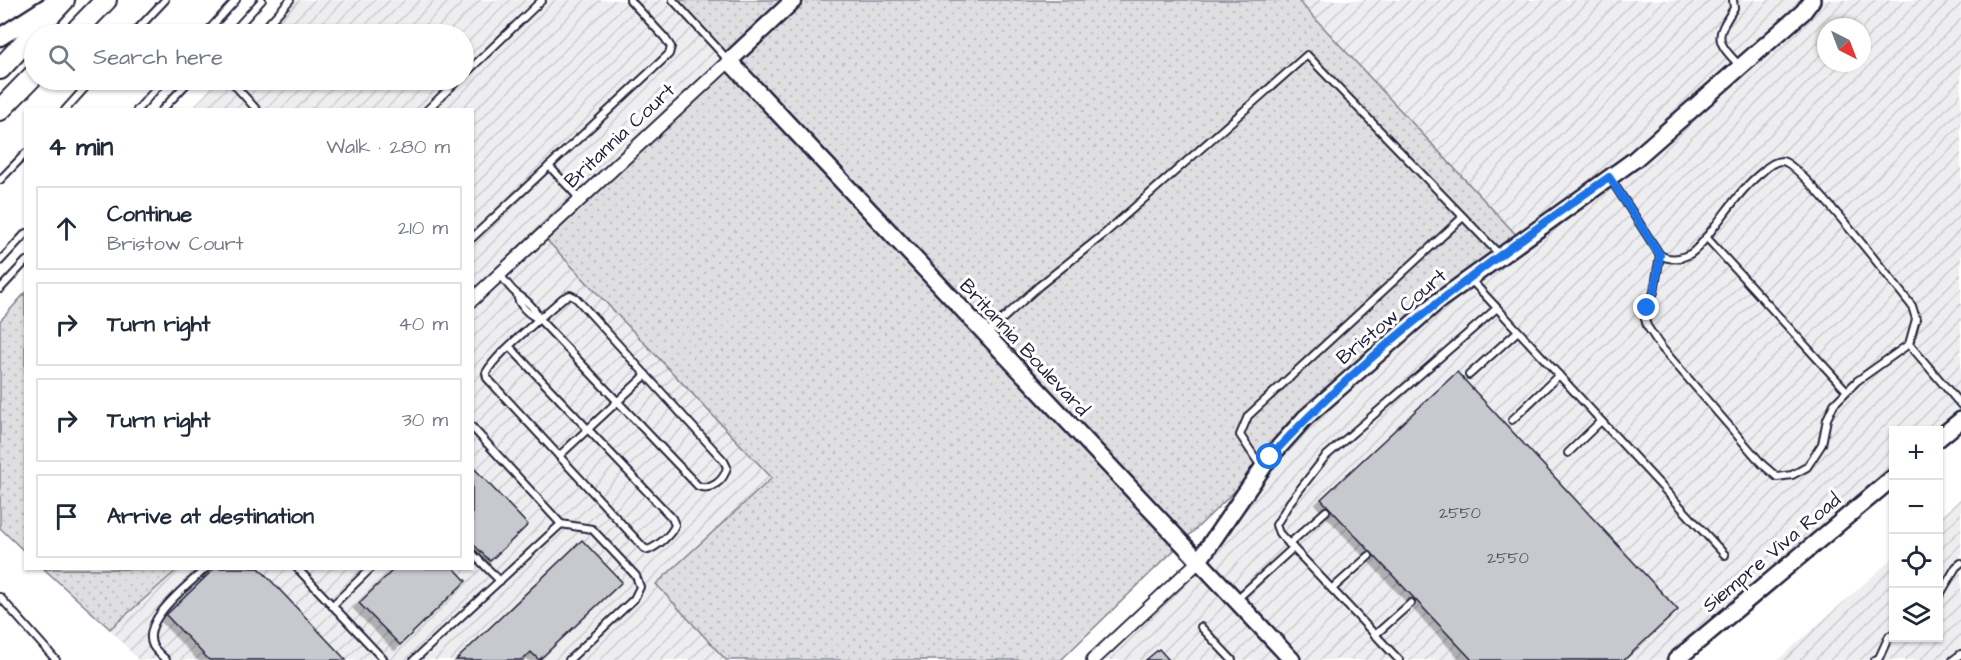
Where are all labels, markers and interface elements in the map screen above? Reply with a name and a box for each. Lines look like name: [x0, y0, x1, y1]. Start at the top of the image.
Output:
north arrow: [1817, 18, 1871, 72]
search box: [24, 24, 474, 90]
icon: search: [45, 41, 78, 74]
text: Search here: [93, 42, 223, 73]
street label: Britannia Court: [558, 77, 681, 195]
text: 4 min: [48, 129, 113, 165]
text: Walk · 280 m: [326, 133, 450, 161]
text: Continue: [107, 199, 192, 230]
icon: ahead: [50, 212, 83, 245]
text: 210 m: [398, 214, 448, 242]
text: Bristow Court: [107, 230, 244, 258]
street label: Bristow Court: [1330, 262, 1453, 371]
street label: Britannia Boulevard: [953, 273, 1096, 423]
route end: [1633, 294, 1659, 320]
icon: right: [50, 308, 83, 341]
text: Turn right: [107, 309, 210, 340]
text: 40 m: [398, 310, 448, 338]
icon: right: [50, 404, 83, 437]
text: Turn right: [107, 405, 210, 436]
text: 30 m: [402, 406, 448, 434]
map controls: [1889, 426, 1943, 642]
button: +: [1889, 426, 1943, 480]
route start: [1256, 443, 1282, 469]
button: −: [1889, 480, 1943, 534]
street label: Siempre Viva Road: [1696, 486, 1847, 619]
icon: arrive: [50, 500, 83, 533]
text: Arrive at destination: [107, 501, 314, 532]
house number: 2550: [1439, 502, 1481, 524]
button: locate: [1889, 534, 1943, 588]
house number: 2550: [1487, 547, 1529, 569]
button: layers: [1889, 588, 1943, 642]

